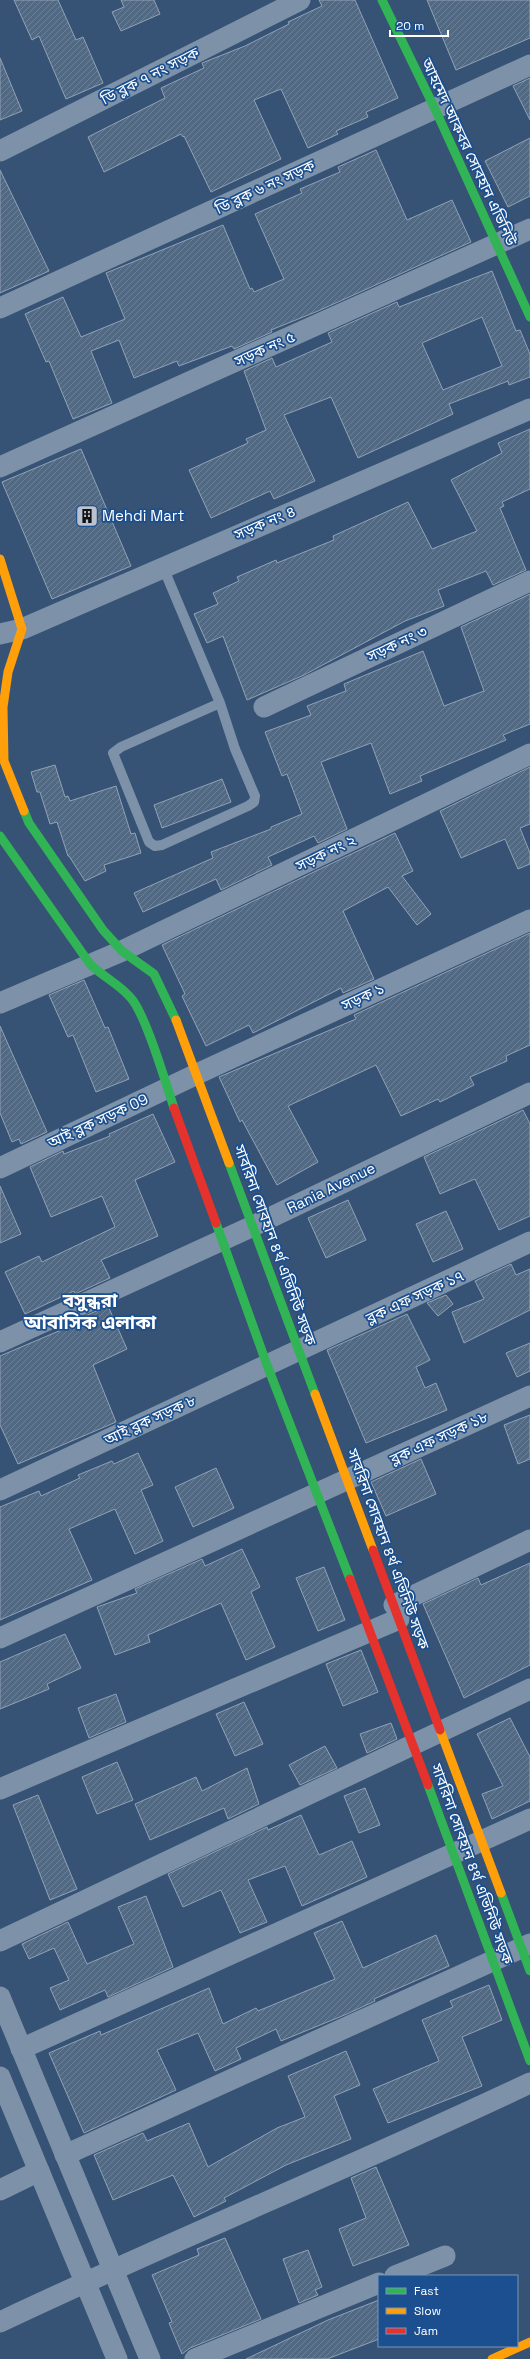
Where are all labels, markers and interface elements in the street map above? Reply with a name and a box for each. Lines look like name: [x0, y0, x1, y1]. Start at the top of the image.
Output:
scale bar: [390, 12, 448, 38]
text: 20 m: [396, 18, 424, 34]
street label: ডি ব্লক ৭ নং সড়ক: [97, 42, 203, 109]
street label: আহমেদ আকবর সোবহান এভিনিউ: [417, 54, 522, 249]
street label: ডি ব্লক ৬ নং সড়ক: [211, 155, 318, 218]
street label: সড়ক নং ৫: [231, 327, 298, 371]
street label: সড়ক নং ৪: [231, 501, 298, 544]
building icon: Mehdi Mart: [74, 503, 100, 529]
place label: Mehdi Mart: [102, 506, 184, 525]
street label: সড়ক নং ৩: [363, 621, 430, 666]
street label: সড়ক নং ২: [292, 830, 359, 876]
street label: সড়ক ১: [338, 978, 387, 1015]
street label: আই ব্লক সড়ক 09: [44, 1089, 151, 1153]
street label: সাবরিনা সোবহান ৪র্থ এভিনিউ সড়ক: [230, 1141, 321, 1349]
street label: Rania Avenue: [283, 1158, 378, 1217]
street label: ব্লক এফ সড়ক ১৭: [362, 1266, 467, 1328]
district label: বসুন্ধরা আবাসিক এলাকা: [23, 1288, 157, 1335]
street label: আই ব্লক সড়ক ৮: [100, 1390, 199, 1449]
street label: ব্লক এফ সড়ক ১৮: [386, 1407, 491, 1469]
street label: সাবরিনা সোবহান ৪র্থ এভিনিউ সড়ক: [343, 1445, 434, 1653]
street label: সাবরিনা সোবহান ৪র্থ এভিনিউ সড়ক: [427, 1760, 518, 1968]
legend: [378, 2275, 518, 2347]
text: Fast: [414, 2283, 439, 2299]
text: Slow: [414, 2303, 441, 2319]
text: Jam: [414, 2323, 438, 2339]

